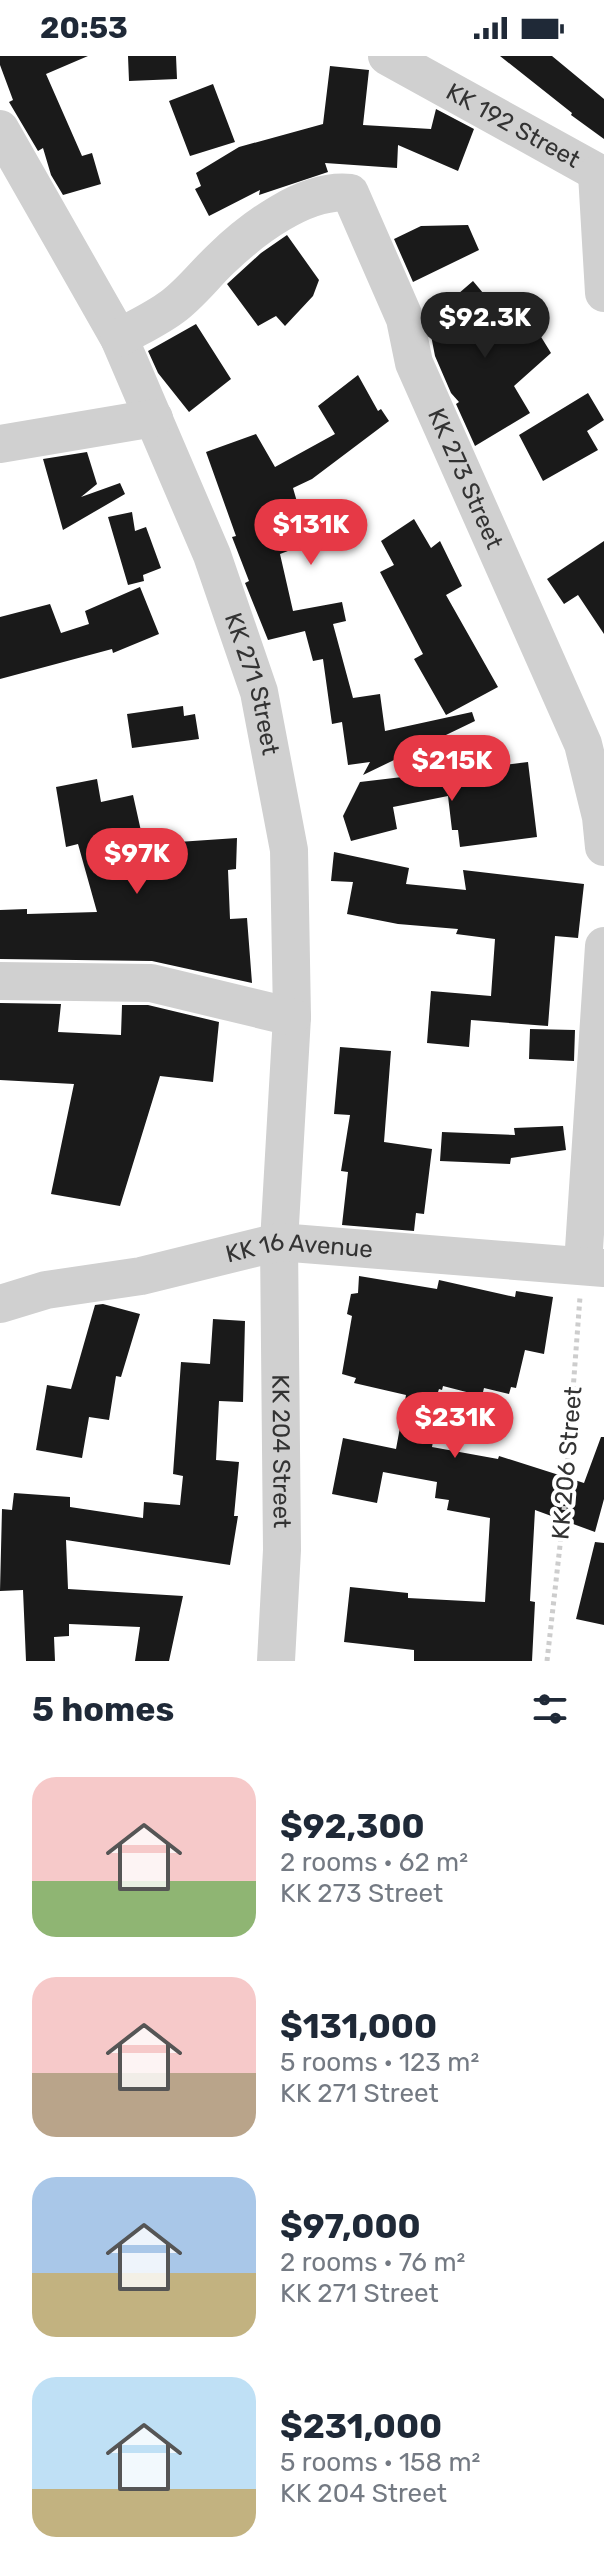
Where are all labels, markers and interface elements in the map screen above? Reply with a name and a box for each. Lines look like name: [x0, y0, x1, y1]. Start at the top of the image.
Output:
text: 20:53: [40, 10, 128, 46]
street label: KK 192 Street: [441, 78, 585, 174]
pin: $92.3K: [420, 292, 550, 360]
text: $92.3K: [439, 302, 531, 333]
street label: KK 273 Street: [422, 404, 509, 553]
pin: $131K: [255, 499, 367, 567]
text: $131K: [272, 509, 350, 540]
street label: KK 271 Street: [219, 609, 285, 757]
pin: $215K: [396, 735, 508, 803]
text: $215K: [411, 745, 493, 776]
pin: $97K: [90, 828, 184, 896]
text: $97K: [104, 838, 170, 869]
street label: KK 16 Avenue: [223, 1227, 374, 1269]
street label: KK 204 Street: [266, 1374, 296, 1529]
street label: KK 206 Street: [546, 1385, 588, 1541]
pin: $231K: [399, 1392, 511, 1460]
text: $231K: [414, 1402, 496, 1433]
icon: filters: [528, 1687, 572, 1731]
text: 5 homes: [32, 1689, 174, 1730]
text: $92,300: [280, 1806, 425, 1847]
icon: home: [96, 1809, 192, 1905]
text: 2 rooms · 62 m²: [280, 1847, 468, 1878]
text: KK 273 Street: [280, 1878, 443, 1909]
text: $131,000: [280, 2006, 437, 2047]
icon: home: [96, 2009, 192, 2105]
text: 5 rooms · 123 m²: [280, 2047, 479, 2078]
text: KK 271 Street: [280, 2078, 439, 2109]
text: $97,000: [280, 2206, 421, 2247]
icon: home: [96, 2209, 192, 2305]
text: 2 rooms · 76 m²: [280, 2247, 465, 2278]
text: KK 271 Street: [280, 2278, 439, 2309]
text: $231,000: [280, 2406, 442, 2447]
icon: home: [96, 2409, 192, 2505]
text: 5 rooms · 158 m²: [280, 2447, 480, 2478]
text: KK 204 Street: [280, 2478, 447, 2509]

